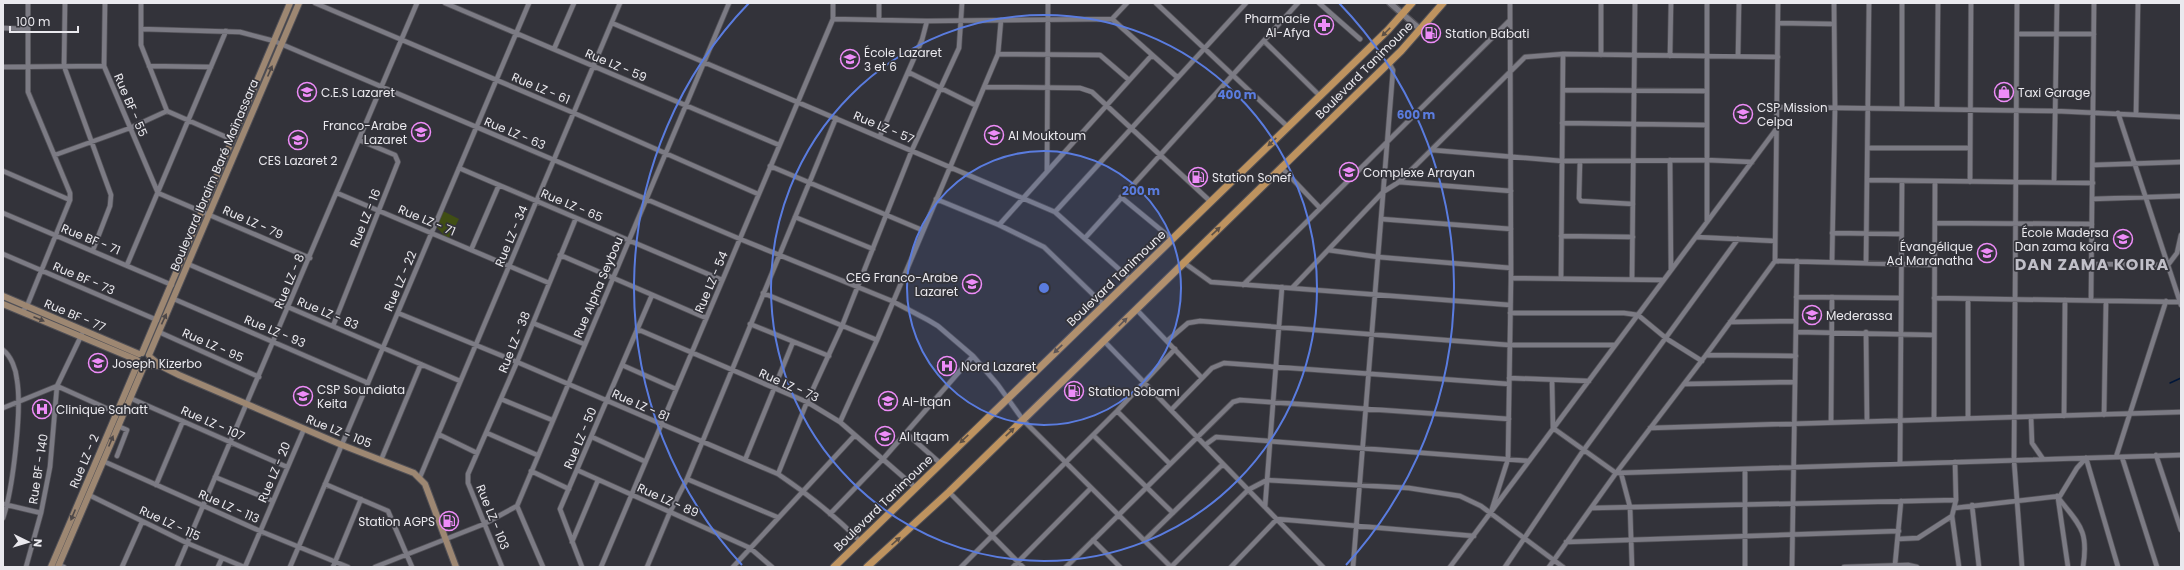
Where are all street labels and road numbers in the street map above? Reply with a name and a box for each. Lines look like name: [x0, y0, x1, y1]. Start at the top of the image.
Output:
street label: Boulevard Tanimoune: [1311, 17, 1417, 123]
street label: Rue LZ - 59: [583, 44, 649, 86]
street label: Rue LZ - 61: [509, 68, 573, 108]
street label: Rue BF - 55: [110, 71, 152, 139]
street label: Boulevard Ibraim Baré Maïnassara: [166, 76, 262, 274]
street label: Rue LZ - 57: [851, 107, 917, 148]
street label: Rue LZ - 63: [482, 112, 548, 154]
street label: Rue LZ - 65: [539, 184, 605, 226]
street label: Rue LZ - 16: [346, 186, 384, 250]
street label: Rue LZ - 71: [396, 200, 458, 240]
street label: Rue LZ - 79: [220, 201, 286, 243]
street label: Rue LZ - 34: [490, 202, 532, 269]
street label: Rue BF - 71: [59, 219, 123, 259]
street label: Boulevard Tanimoune: [1063, 226, 1169, 330]
street label: Rue Alpha Seybou: [569, 234, 627, 340]
street label: Rue LZ - 22: [380, 248, 420, 314]
street label: Rue LZ - 54: [690, 248, 732, 315]
street label: Rue LZ - 8: [270, 251, 308, 311]
street label: Rue BF - 73: [50, 257, 118, 299]
street label: Rue LZ - 83: [295, 292, 361, 334]
street label: Rue BF - 77: [42, 294, 109, 336]
street label: Rue LZ - 38: [494, 309, 534, 375]
street label: Rue LZ - 93: [242, 310, 308, 352]
street label: Rue LZ - 95: [180, 324, 246, 366]
street label: Rue LZ - 73: [756, 364, 822, 406]
street label: Rue LZ - 81: [609, 385, 673, 425]
street label: Rue LZ - 107: [178, 401, 248, 445]
street label: Rue LZ - 50: [559, 405, 601, 471]
street label: Rue LZ - 105: [304, 410, 374, 452]
street label: Rue LZ - 2: [65, 431, 103, 491]
street label: Rue BF - 140: [24, 433, 52, 505]
street label: Rue LZ - 20: [254, 439, 294, 505]
street label: Boulevard Tanimoune: [830, 451, 936, 555]
street label: Rue LZ - 89: [635, 479, 701, 521]
street label: Rue LZ - 103: [472, 482, 514, 552]
street label: Rue LZ - 113: [196, 485, 262, 527]
street label: Rue LZ - 115: [137, 501, 203, 545]

